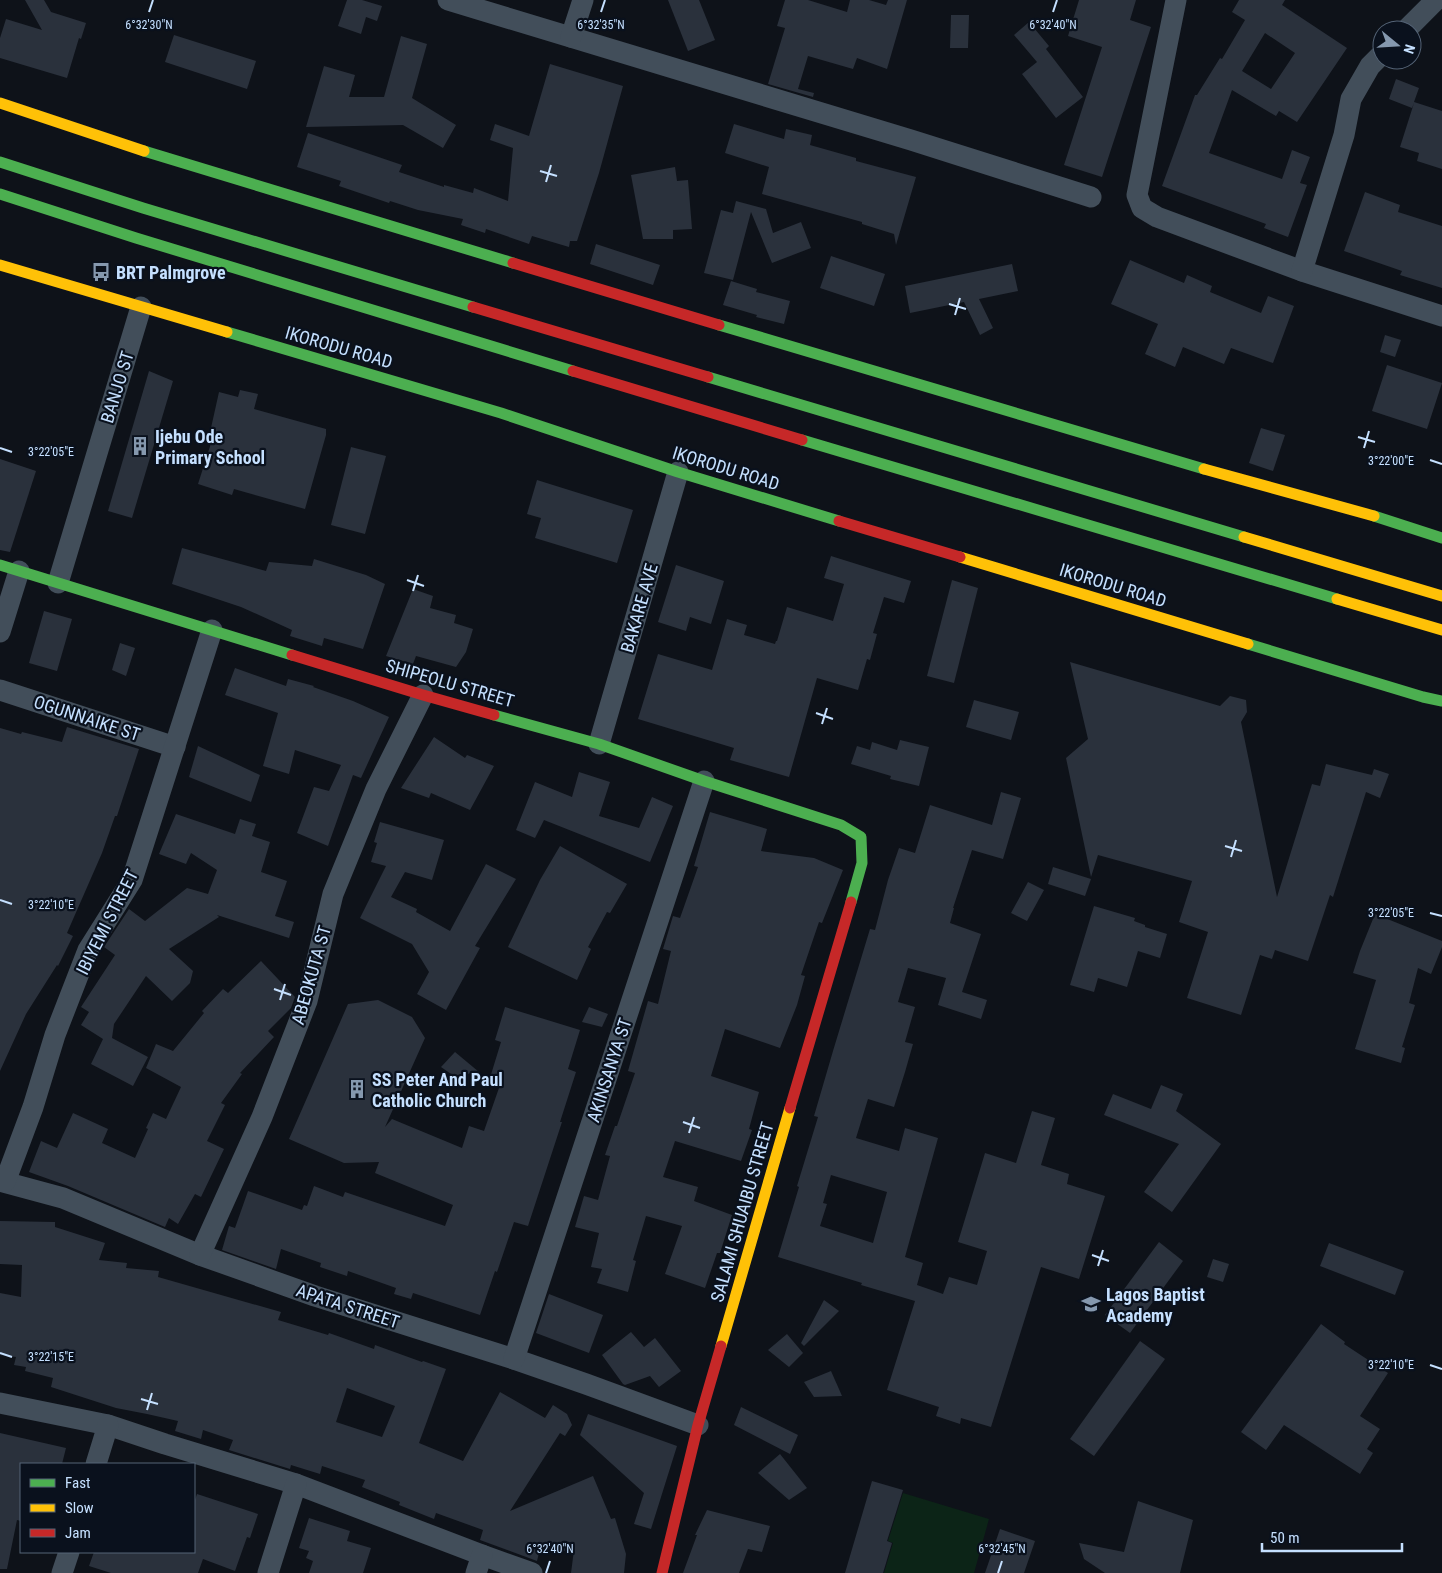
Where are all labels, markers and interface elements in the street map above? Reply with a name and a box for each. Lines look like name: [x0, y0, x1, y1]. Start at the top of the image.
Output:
text: 6°32'30"N: [125, 18, 173, 32]
text: 6°32'35"N: [577, 18, 625, 32]
text: 6°32'40"N: [1029, 18, 1077, 32]
north arrow: [1372, 20, 1422, 70]
text: N: [1400, 42, 1418, 56]
bus stop icon: BRT Palmgrove: [90, 261, 112, 283]
place label: BRT Palmgrove: [116, 262, 226, 283]
street label: IKORODU ROAD: [283, 322, 395, 372]
street label: BANJO ST: [96, 349, 138, 425]
place label: Ijebu Ode Primary School: [155, 426, 265, 468]
building icon: Ijebu Ode Primary School: [129, 435, 151, 457]
street label: IKORODU ROAD: [670, 442, 782, 494]
text: 3°22'05"E: [28, 445, 74, 459]
text: 3°22'00"E: [1368, 454, 1414, 468]
street label: IKORODU ROAD: [1057, 559, 1169, 611]
street label: BAKARE AVE: [616, 561, 662, 655]
street label: SHIPEOLU STREET: [383, 655, 517, 711]
street label: OGUNNAIKE ST: [31, 691, 143, 745]
street label: IBIYEMI STREET: [72, 866, 142, 978]
text: 3°22'10"E: [28, 898, 74, 912]
text: 3°22'05"E: [1368, 906, 1414, 920]
street label: ABEOKUTA ST: [287, 923, 335, 1027]
street label: AKINSANYA ST: [582, 1015, 636, 1125]
place label: SS Peter And Paul Catholic Church: [372, 1069, 503, 1111]
building icon: SS Peter And Paul Catholic Church: [346, 1078, 368, 1100]
street label: SALAMI SHUAIBU STREET: [706, 1120, 778, 1304]
street label: APATA STREET: [294, 1279, 402, 1333]
place label: Lagos Baptist Academy: [1106, 1284, 1205, 1326]
school or university icon: Lagos Baptist Academy: [1080, 1293, 1102, 1315]
text: 3°22'15"E: [28, 1350, 74, 1364]
text: 3°22'10"E: [1368, 1358, 1414, 1372]
legend: [20, 1463, 195, 1553]
text: Fast: [65, 1474, 90, 1492]
text: Slow: [65, 1499, 94, 1517]
scale bar: [1262, 1520, 1402, 1552]
text: Jam: [65, 1524, 91, 1542]
text: 50 m: [1270, 1529, 1300, 1547]
text: 6°32'40"N: [526, 1542, 574, 1556]
text: 6°32'45"N: [978, 1542, 1026, 1556]

